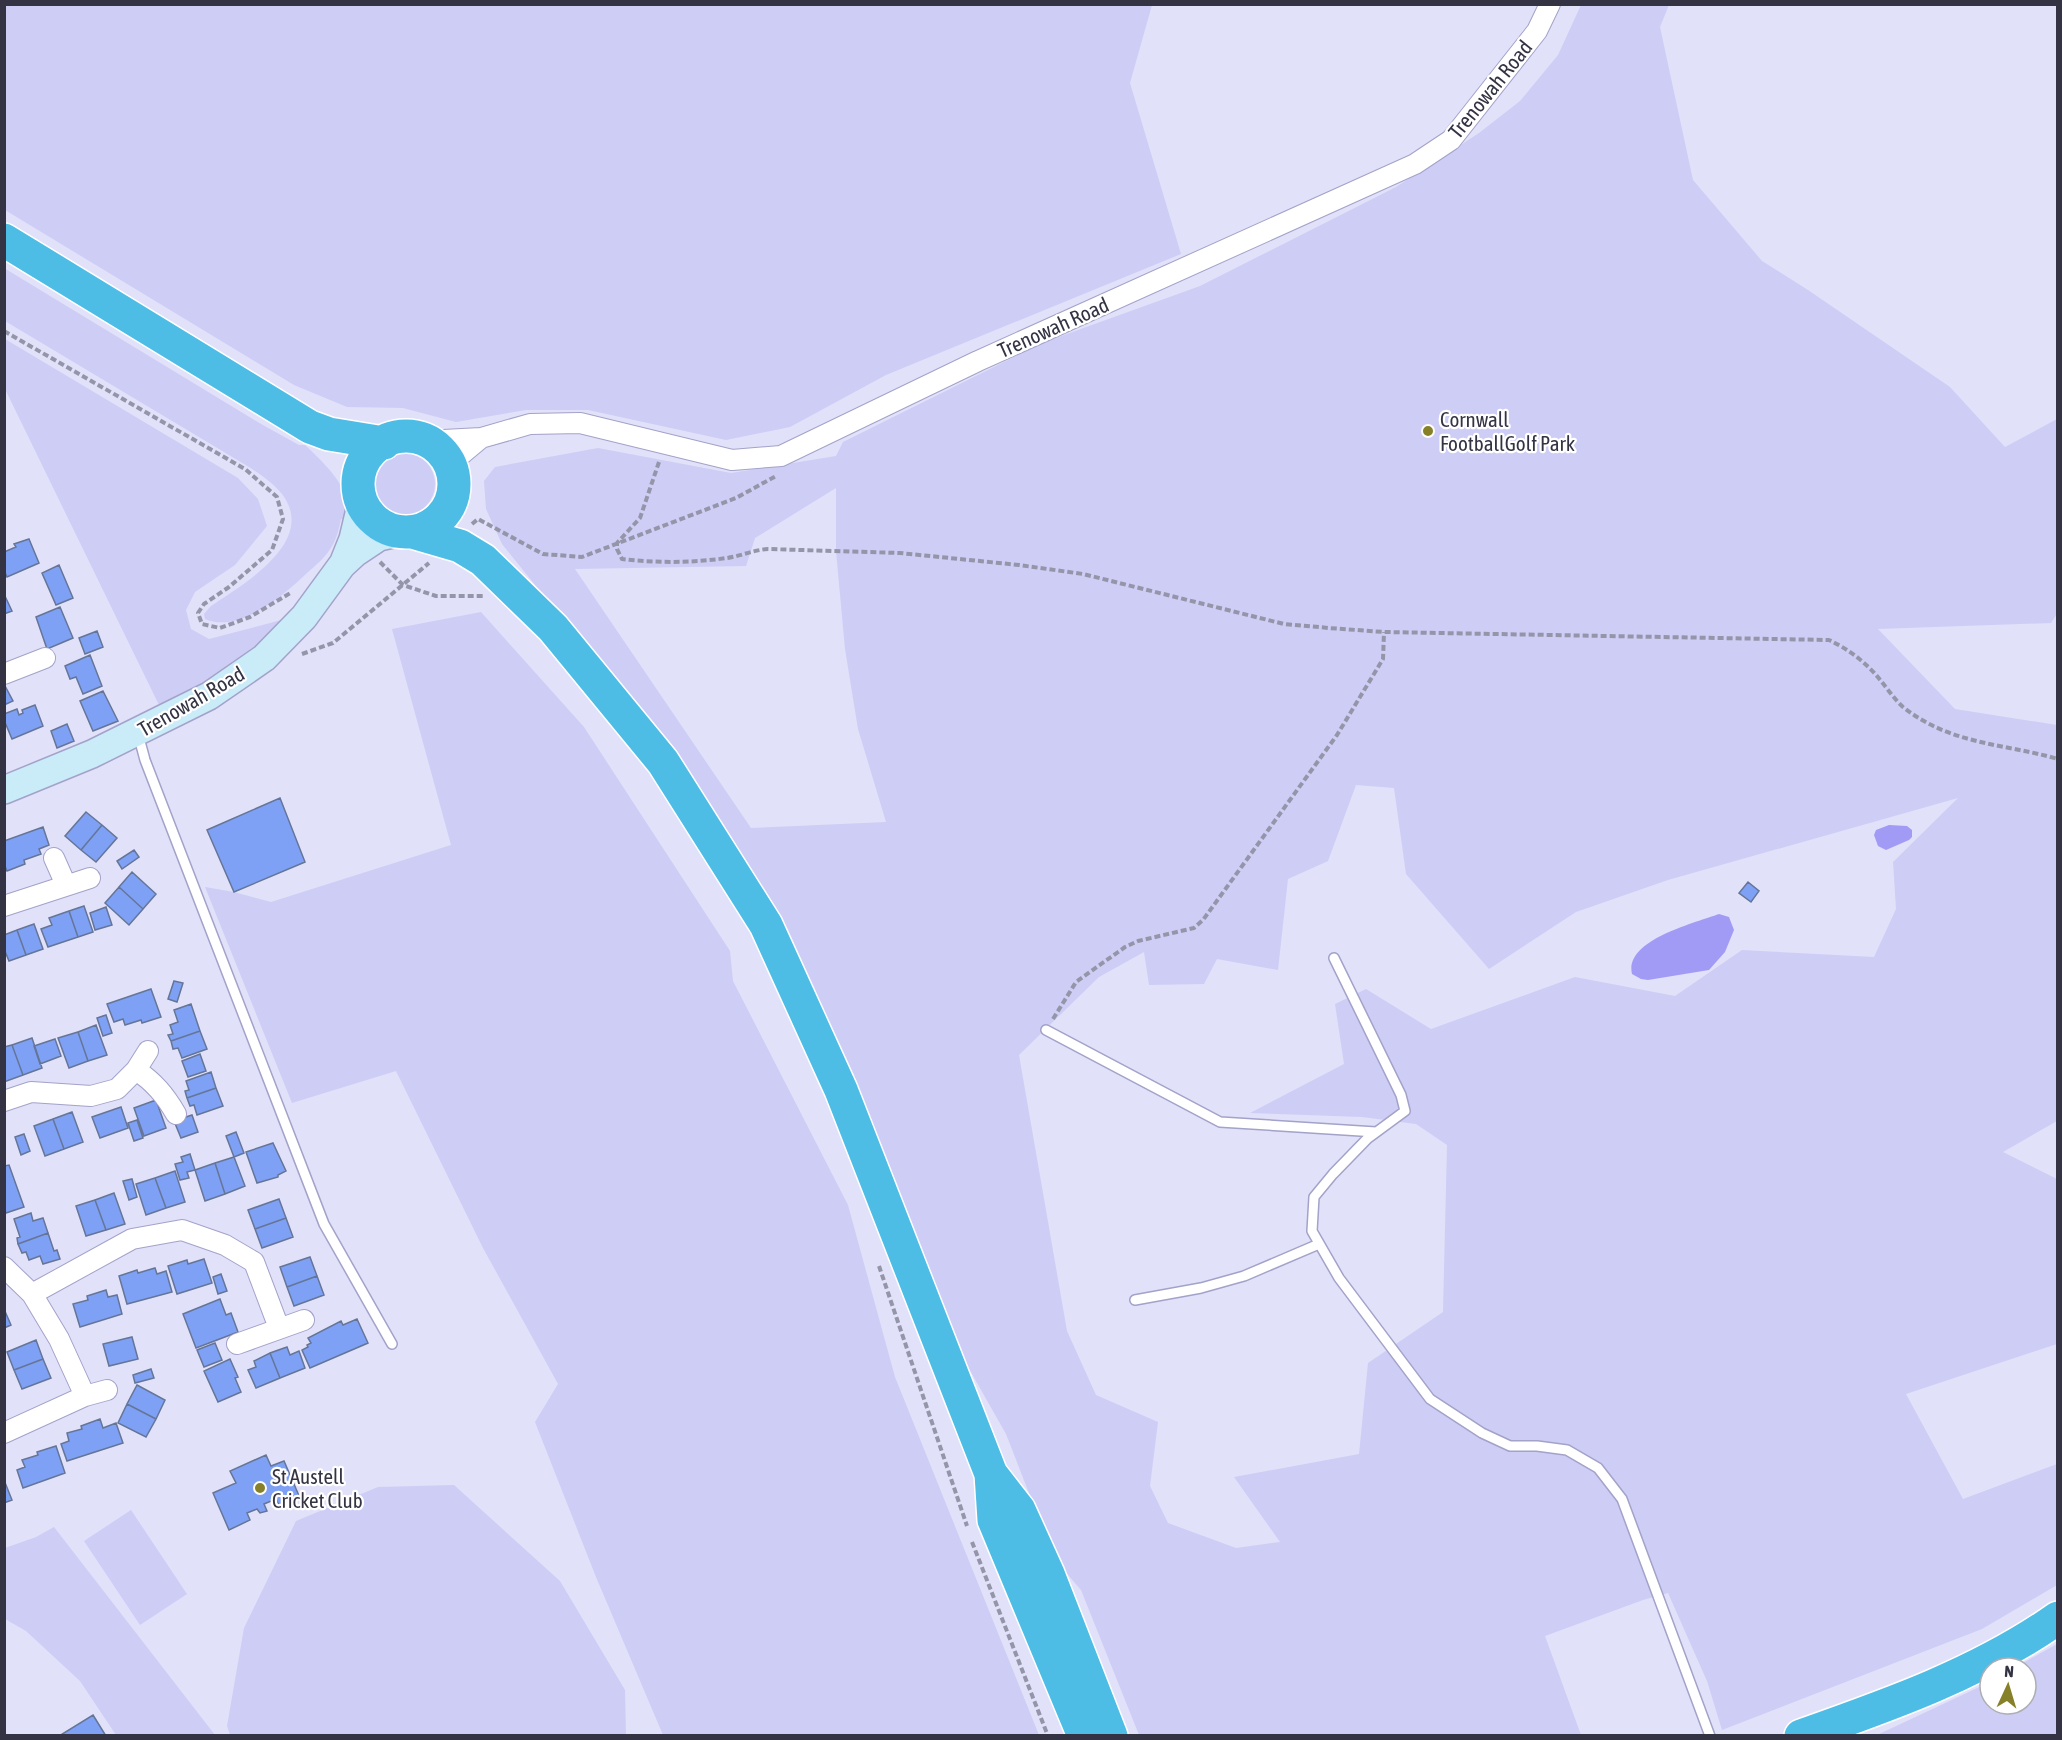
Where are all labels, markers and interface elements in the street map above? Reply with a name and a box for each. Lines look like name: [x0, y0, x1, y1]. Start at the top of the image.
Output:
street label: Trenowah Road: [1443, 35, 1537, 143]
street label: Trenowah Road: [994, 292, 1112, 362]
place label: Cornwall FootballGolf Park: [1440, 407, 1575, 455]
marker: Cornwall FootballGolf Park: [1421, 424, 1435, 438]
street label: Trenowah Road: [134, 661, 248, 741]
place label: St Austell Cricket Club: [272, 1464, 363, 1512]
marker: St Austell Cricket Club: [253, 1481, 267, 1495]
north arrow: [1978, 1656, 2038, 1716]
text: N: [2004, 1662, 2014, 1680]

